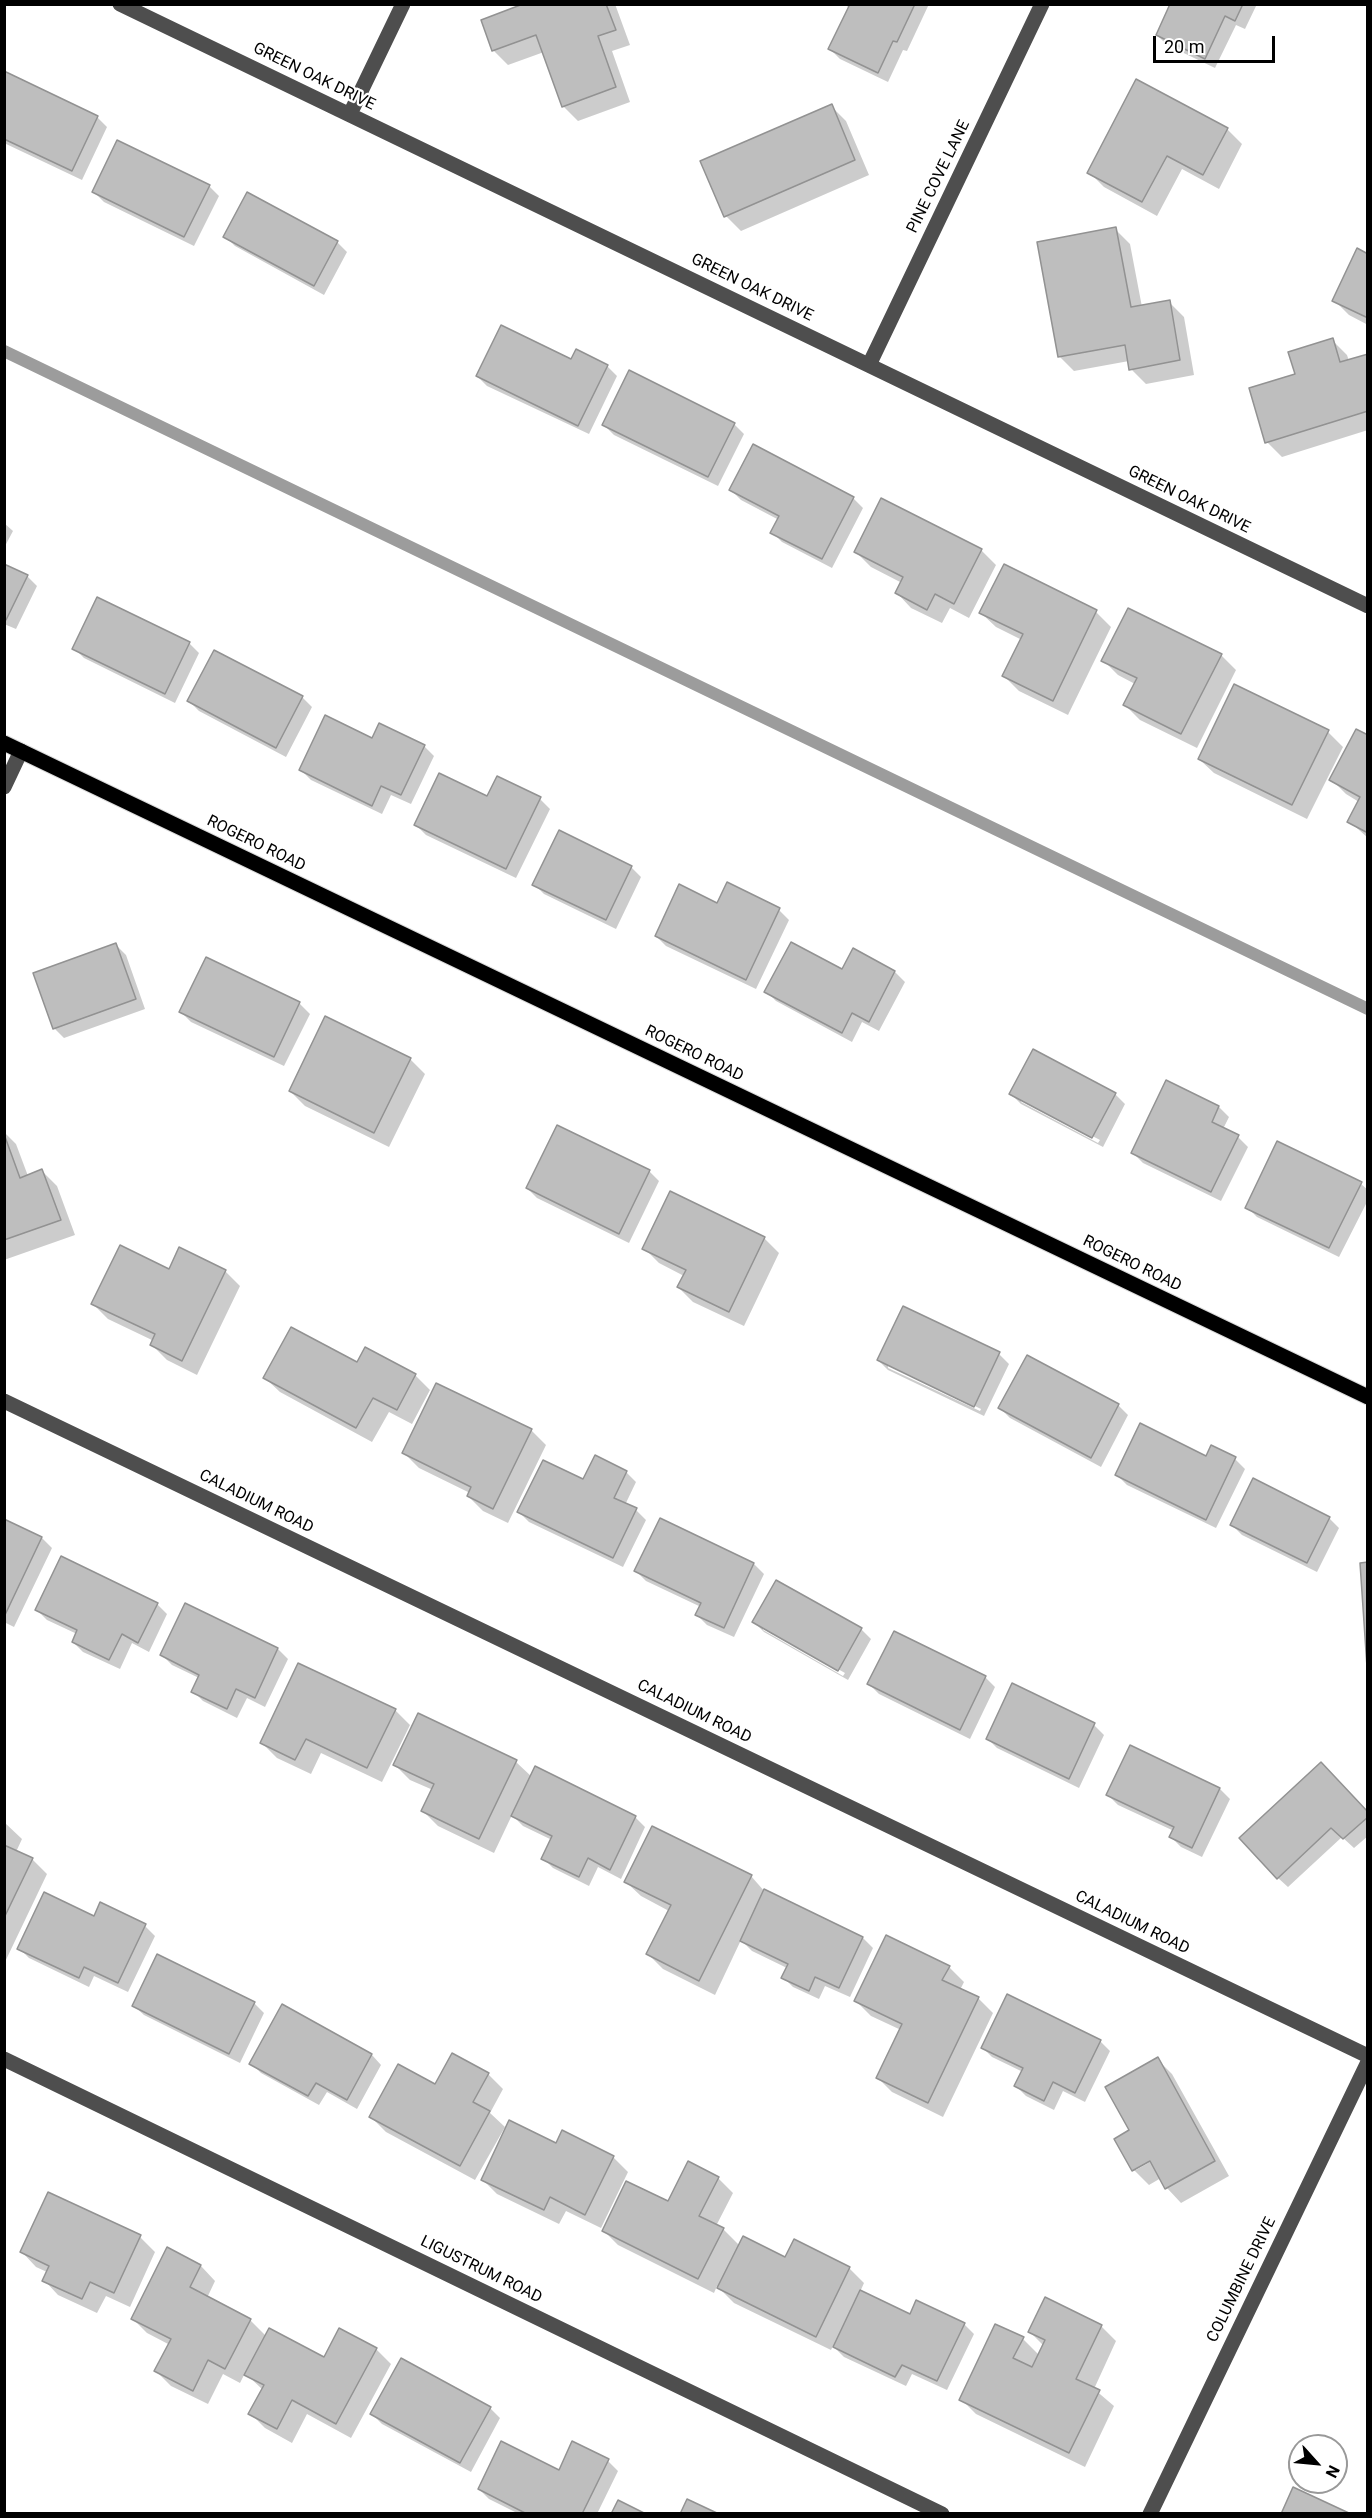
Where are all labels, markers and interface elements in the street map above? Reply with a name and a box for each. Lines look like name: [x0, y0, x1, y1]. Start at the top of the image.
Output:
scale bar: [1156, 24, 1278, 62]
text: 20 m: [1164, 36, 1204, 57]
street label: GREEN OAK DRIVE: [250, 39, 378, 115]
street label: PINE COVE LANE: [903, 117, 975, 237]
street label: GREEN OAK DRIVE: [688, 250, 816, 326]
street label: GREEN OAK DRIVE: [1125, 462, 1253, 538]
street label: ROGERO ROAD: [204, 812, 308, 876]
street label: ROGERO ROAD: [642, 1022, 746, 1086]
street label: ROGERO ROAD: [1080, 1232, 1184, 1296]
street label: CALADIUM ROAD: [196, 1466, 316, 1538]
street label: CALADIUM ROAD: [634, 1676, 754, 1748]
street label: CALADIUM ROAD: [1072, 1887, 1192, 1959]
street label: COLUMBINE DRIVE: [1203, 2214, 1281, 2346]
street label: LIGUSTRUM ROAD: [417, 2232, 545, 2308]
north arrow: [1288, 2434, 1348, 2494]
text: N: [1322, 2462, 1344, 2481]

